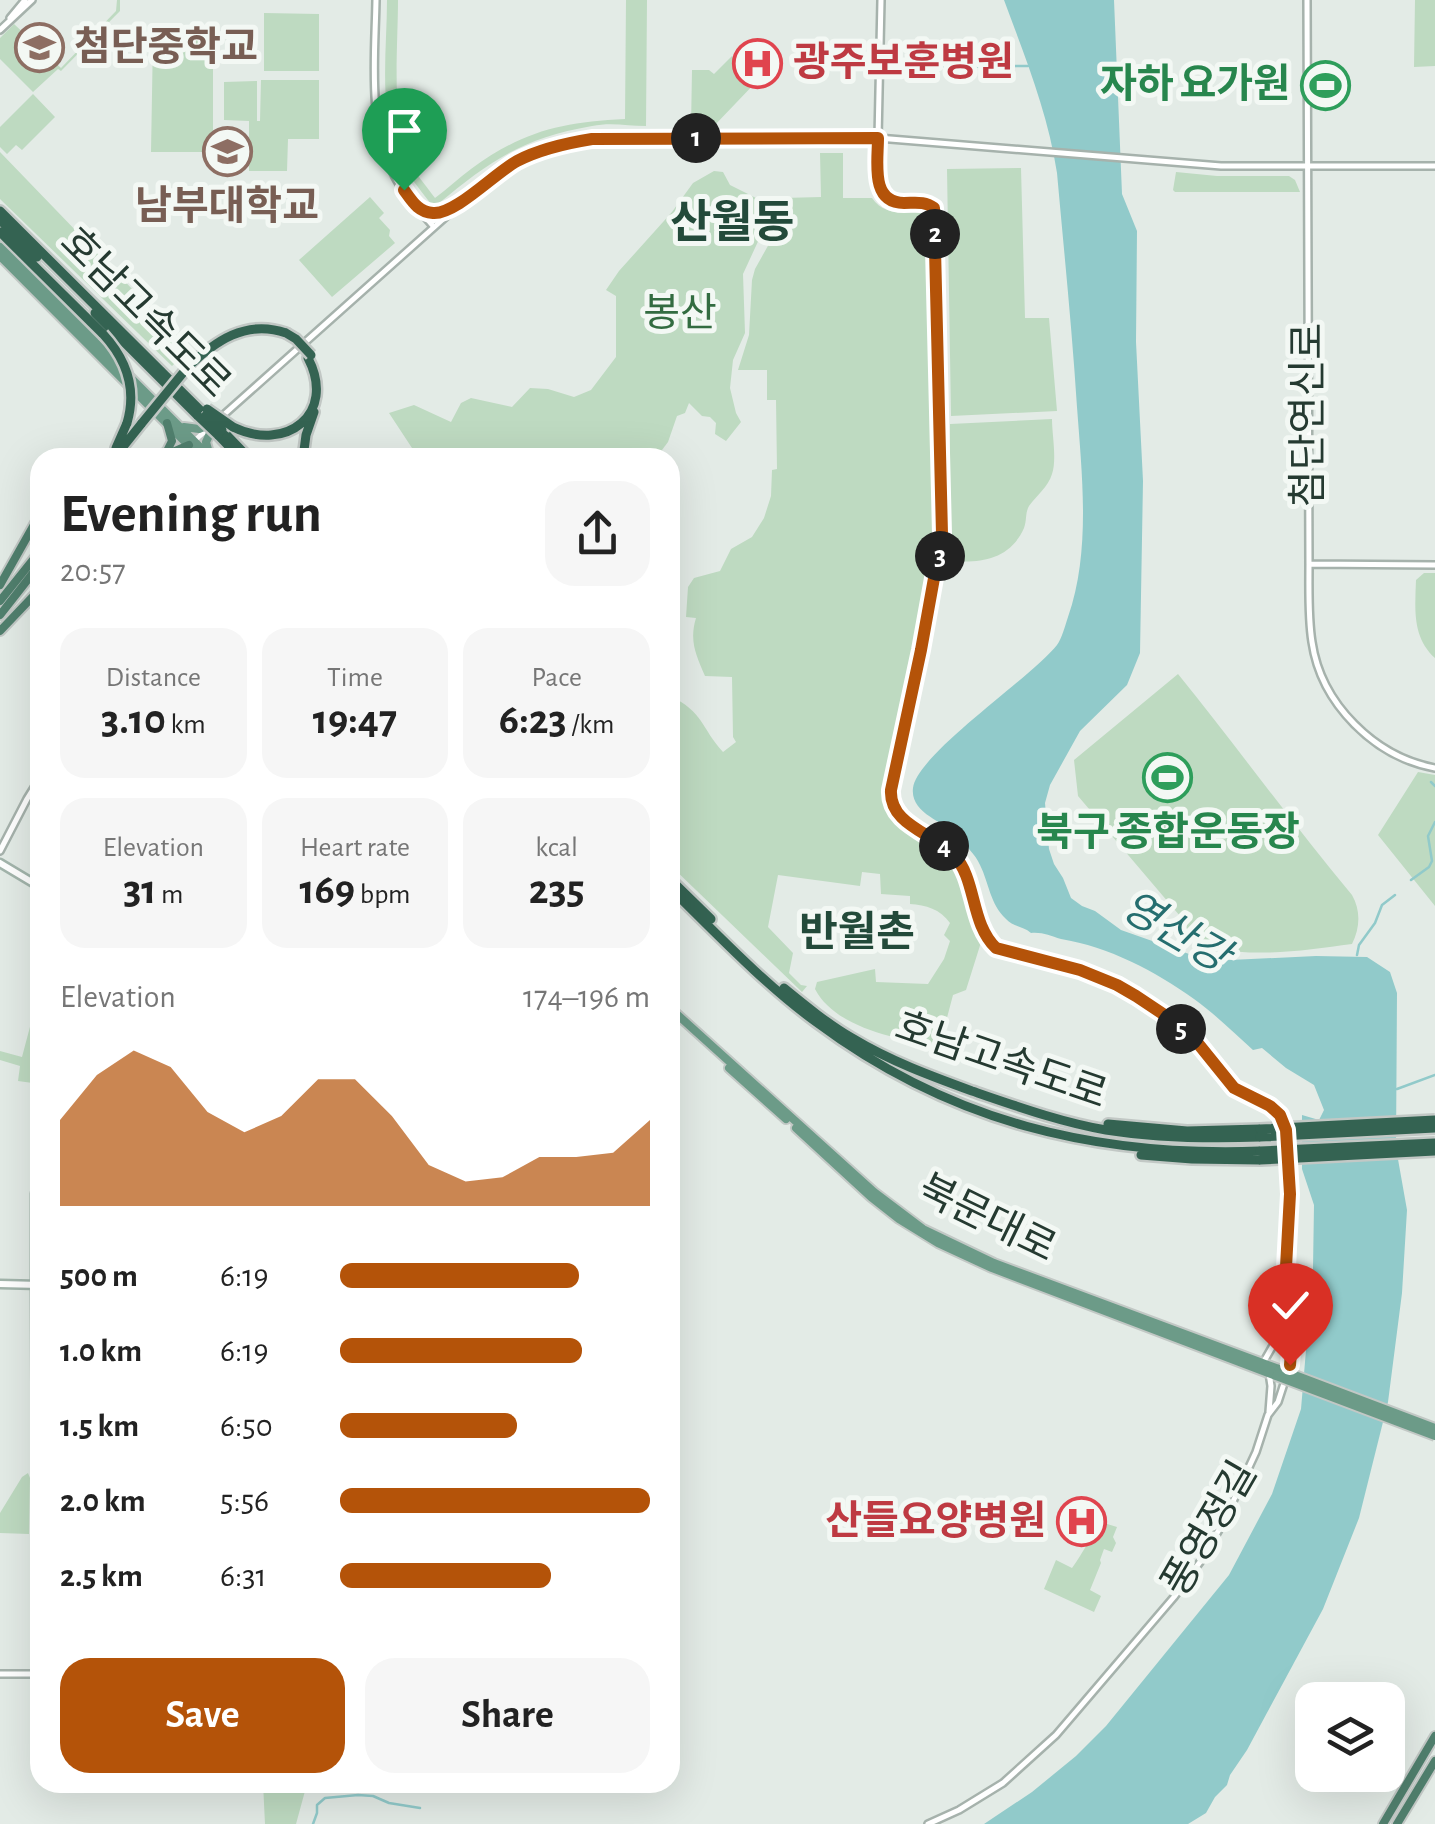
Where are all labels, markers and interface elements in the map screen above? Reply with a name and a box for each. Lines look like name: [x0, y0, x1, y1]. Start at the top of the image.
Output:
school or university icon: 첨단중학교: [13, 22, 65, 74]
place label: 첨단중학교: [74, 26, 258, 68]
hospital icon: 광주보훈병원: [732, 37, 784, 89]
place label: 광주보훈병원: [793, 41, 1014, 83]
sports icon: 자하 요가원: [1299, 59, 1351, 111]
place label: 자하 요가원: [1100, 63, 1290, 105]
pin: [362, 88, 447, 191]
icon: arrive: [377, 103, 432, 158]
pin: 1: [671, 113, 721, 163]
text: 1: [691, 124, 701, 152]
school or university icon: 남부대학교: [201, 126, 253, 178]
place label: 남부대학교: [135, 185, 319, 227]
district label: 산월동: [670, 199, 794, 246]
pin: 2: [910, 209, 960, 259]
street label: 호남고속도로: [53, 219, 239, 405]
text: 2: [928, 220, 942, 248]
park label: 봉산: [643, 292, 717, 334]
street label: 첨단연신로: [1287, 323, 1329, 507]
button: share: [545, 481, 650, 586]
text: Evening run: [60, 487, 322, 542]
pin: 3: [915, 531, 965, 581]
text: 3: [934, 542, 946, 570]
text: 20:57: [60, 555, 126, 587]
text: Distance: [106, 664, 201, 692]
text: Time: [327, 664, 383, 692]
text: Pace: [531, 664, 582, 692]
text: 3.10: [101, 699, 166, 741]
text: 19:47: [313, 699, 397, 741]
text: 6:23: [499, 699, 567, 741]
text: km: [166, 711, 206, 739]
text: /km: [567, 711, 614, 739]
sports icon: 북구 종합운동장: [1142, 752, 1194, 804]
place label: 북구 종합운동장: [1036, 811, 1300, 853]
pin: 4: [919, 821, 969, 871]
text: 4: [937, 832, 951, 860]
text: Elevation: [103, 834, 204, 862]
text: Heart rate: [300, 834, 410, 862]
text: kcal: [535, 834, 578, 862]
text: 31: [123, 869, 156, 911]
text: 169: [299, 869, 355, 911]
text: 235: [529, 869, 585, 911]
text: m: [156, 881, 183, 909]
text: bpm: [355, 881, 411, 909]
water label: 영산강: [1114, 884, 1241, 982]
district label: 반월촌: [799, 910, 915, 954]
text: Elevation: [60, 981, 176, 1013]
text: 174–196 m: [523, 981, 650, 1013]
street label: 호남고속도로: [890, 1004, 1113, 1116]
pin: 5: [1156, 1004, 1206, 1054]
text: 5: [1175, 1015, 1187, 1043]
street label: 북문대로: [912, 1167, 1063, 1269]
text: 500 m: [60, 1260, 138, 1292]
text: 6:19: [220, 1260, 268, 1292]
pin: [1248, 1263, 1333, 1366]
icon: check: [1263, 1278, 1318, 1333]
text: 1.0 km: [60, 1335, 142, 1367]
text: 6:19: [220, 1335, 268, 1367]
text: 1.5 km: [60, 1410, 139, 1442]
text: 6:50: [220, 1410, 273, 1442]
street label: 풍영정길: [1154, 1454, 1264, 1603]
text: 2.0 km: [60, 1485, 146, 1517]
text: 5:56: [220, 1485, 269, 1517]
hospital icon: 산들요양병원: [1055, 1496, 1107, 1548]
place label: 산들요양병원: [825, 1500, 1046, 1542]
text: 2.5 km: [60, 1560, 143, 1592]
text: 6:31: [220, 1560, 267, 1592]
button: Save: [60, 1658, 345, 1773]
button: Share: [365, 1658, 650, 1773]
map controls: [1295, 1682, 1405, 1792]
button: layers: [1295, 1682, 1405, 1792]

